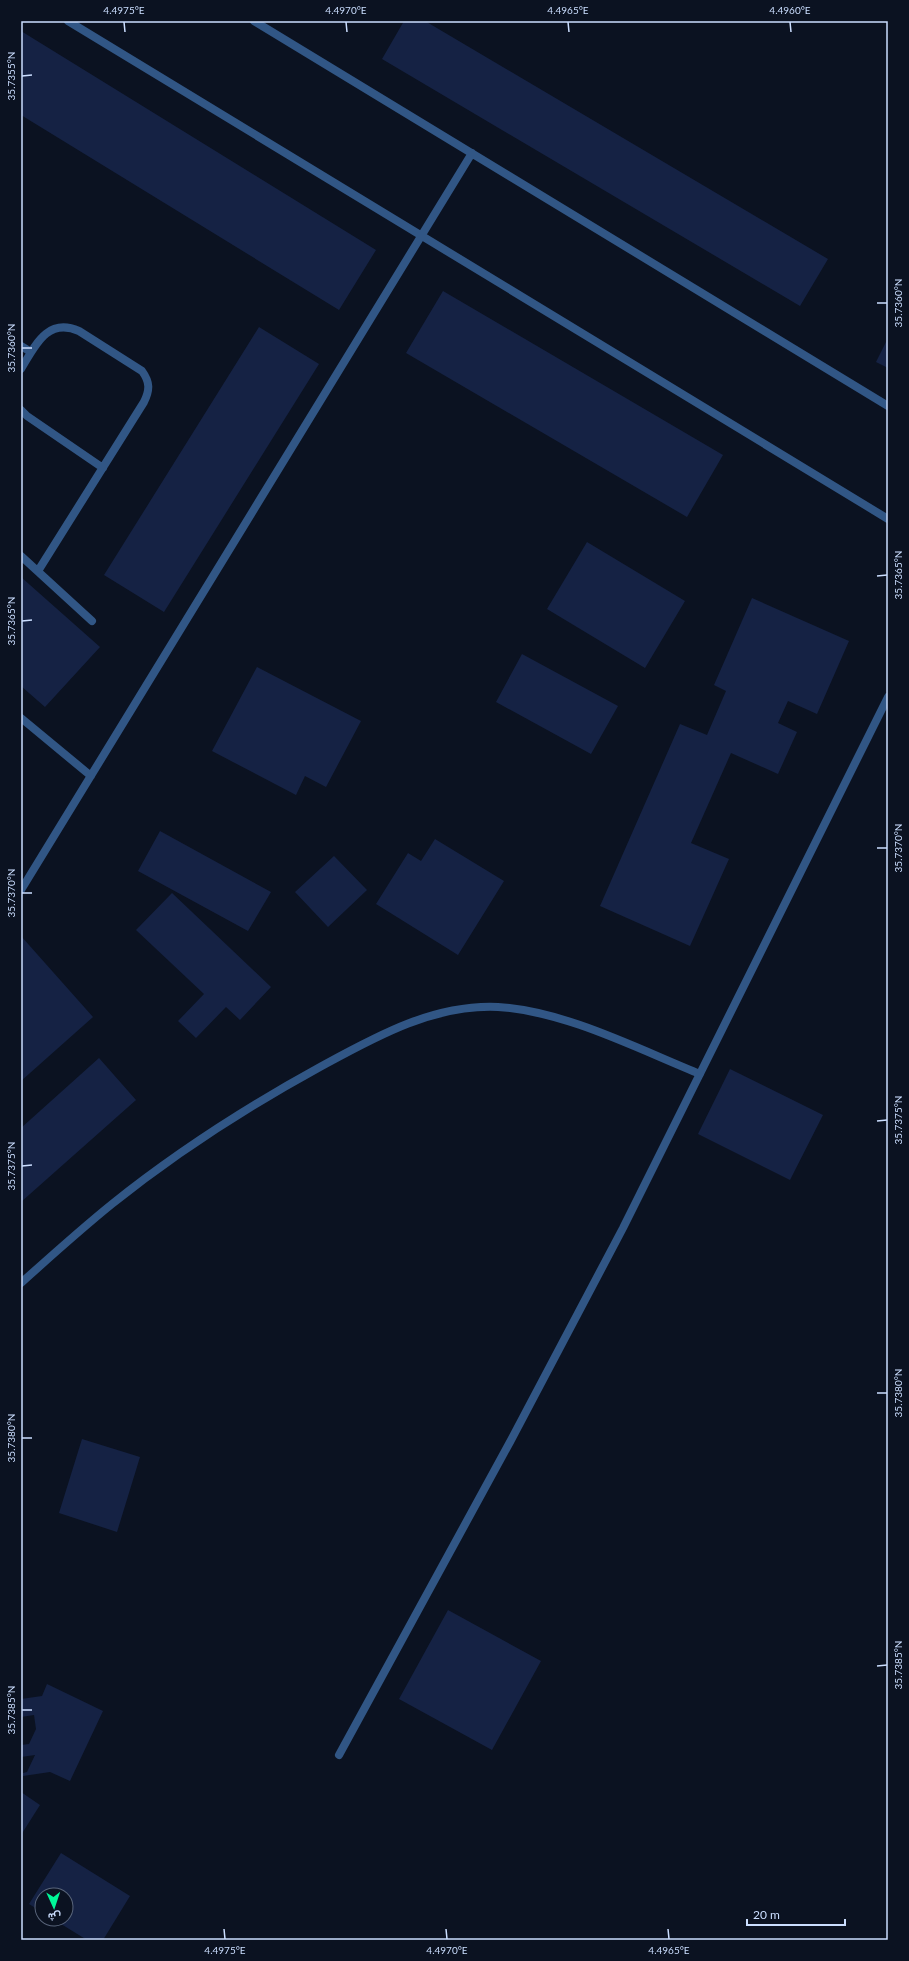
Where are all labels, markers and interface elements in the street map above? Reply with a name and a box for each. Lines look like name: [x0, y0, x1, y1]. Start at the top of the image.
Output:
text: 4.4975°E: [103, 4, 145, 16]
text: 4.4970°E: [325, 4, 367, 16]
text: 4.4965°E: [547, 4, 589, 16]
text: 4.4960°E: [769, 4, 811, 16]
text: 35.7355°N: [5, 52, 17, 100]
text: 35.7360°N: [892, 279, 904, 327]
text: 35.7360°N: [5, 324, 17, 372]
text: 35.7365°N: [892, 551, 904, 599]
text: 35.7365°N: [5, 597, 17, 645]
text: 35.7370°N: [892, 824, 904, 872]
text: 35.7370°N: [5, 869, 17, 917]
text: 35.7375°N: [892, 1096, 904, 1144]
text: 35.7375°N: [5, 1142, 17, 1190]
text: 35.7380°N: [892, 1369, 904, 1417]
text: 35.7380°N: [5, 1414, 17, 1462]
text: 35.7385°N: [892, 1641, 904, 1689]
text: 35.7385°N: [5, 1686, 17, 1734]
north arrow: [34, 1887, 74, 1927]
scale bar: [747, 1901, 845, 1927]
text: 20 m: [753, 1907, 780, 1922]
text: ش: [48, 1910, 61, 1924]
text: 4.4975°E: [204, 1944, 246, 1956]
text: 4.4970°E: [426, 1944, 468, 1956]
text: 4.4965°E: [648, 1944, 690, 1956]

